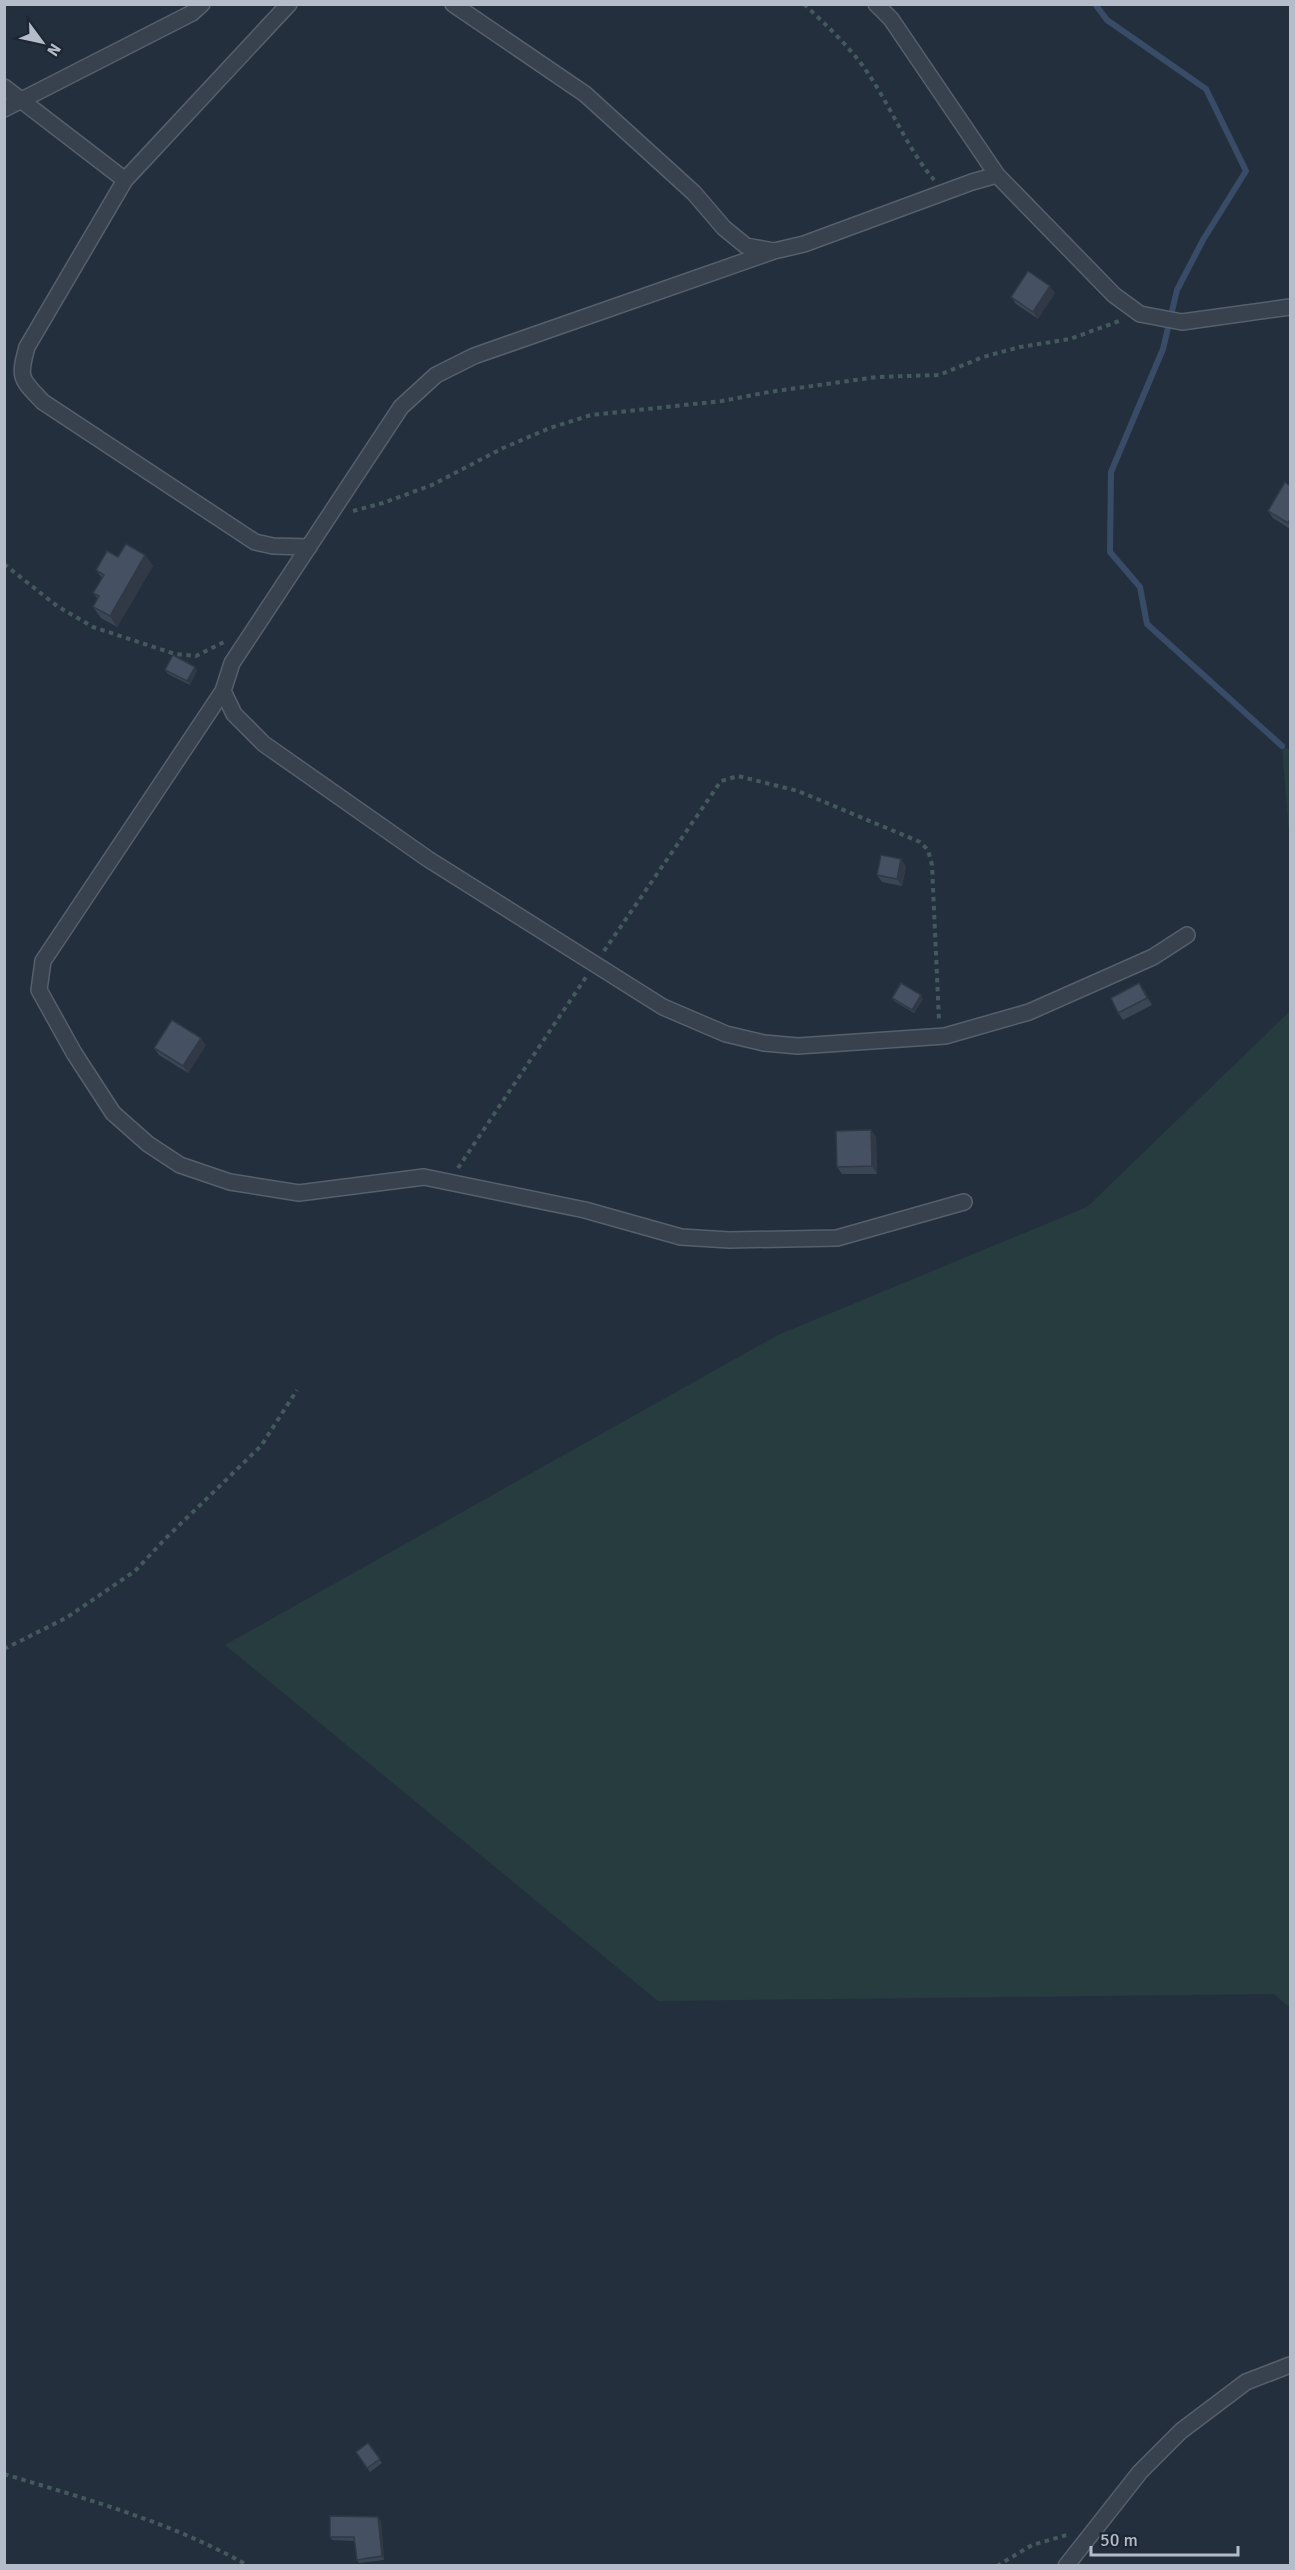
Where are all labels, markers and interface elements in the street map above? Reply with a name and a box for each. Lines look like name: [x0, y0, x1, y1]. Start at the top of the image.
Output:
north arrow: [12, 12, 72, 72]
text: N: [42, 40, 65, 60]
scale bar: [1091, 2519, 1238, 2557]
text: 50 m: [1100, 2529, 1138, 2551]

